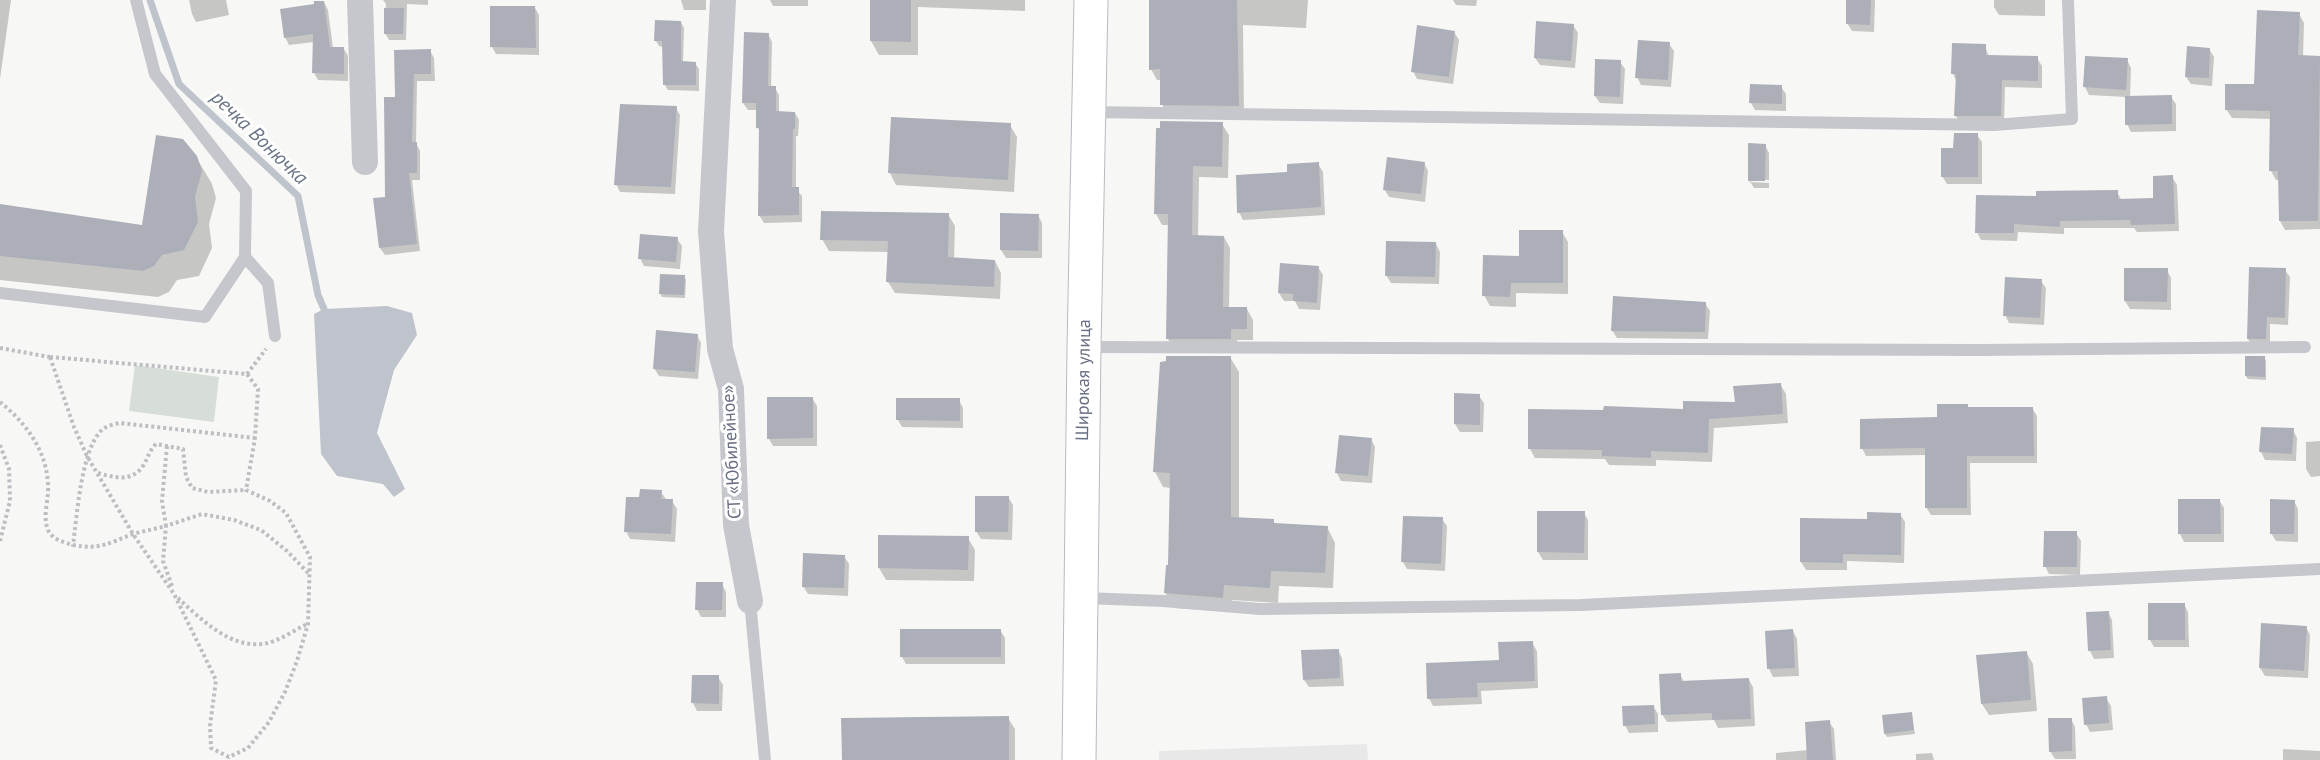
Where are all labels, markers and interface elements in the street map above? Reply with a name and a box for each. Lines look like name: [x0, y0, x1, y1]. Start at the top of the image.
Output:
water label: речка Вонючка: [206, 86, 312, 190]
street label: Широкая улица: [1072, 319, 1096, 441]
street label: СТ «Юбилейное»: [718, 384, 746, 520]

